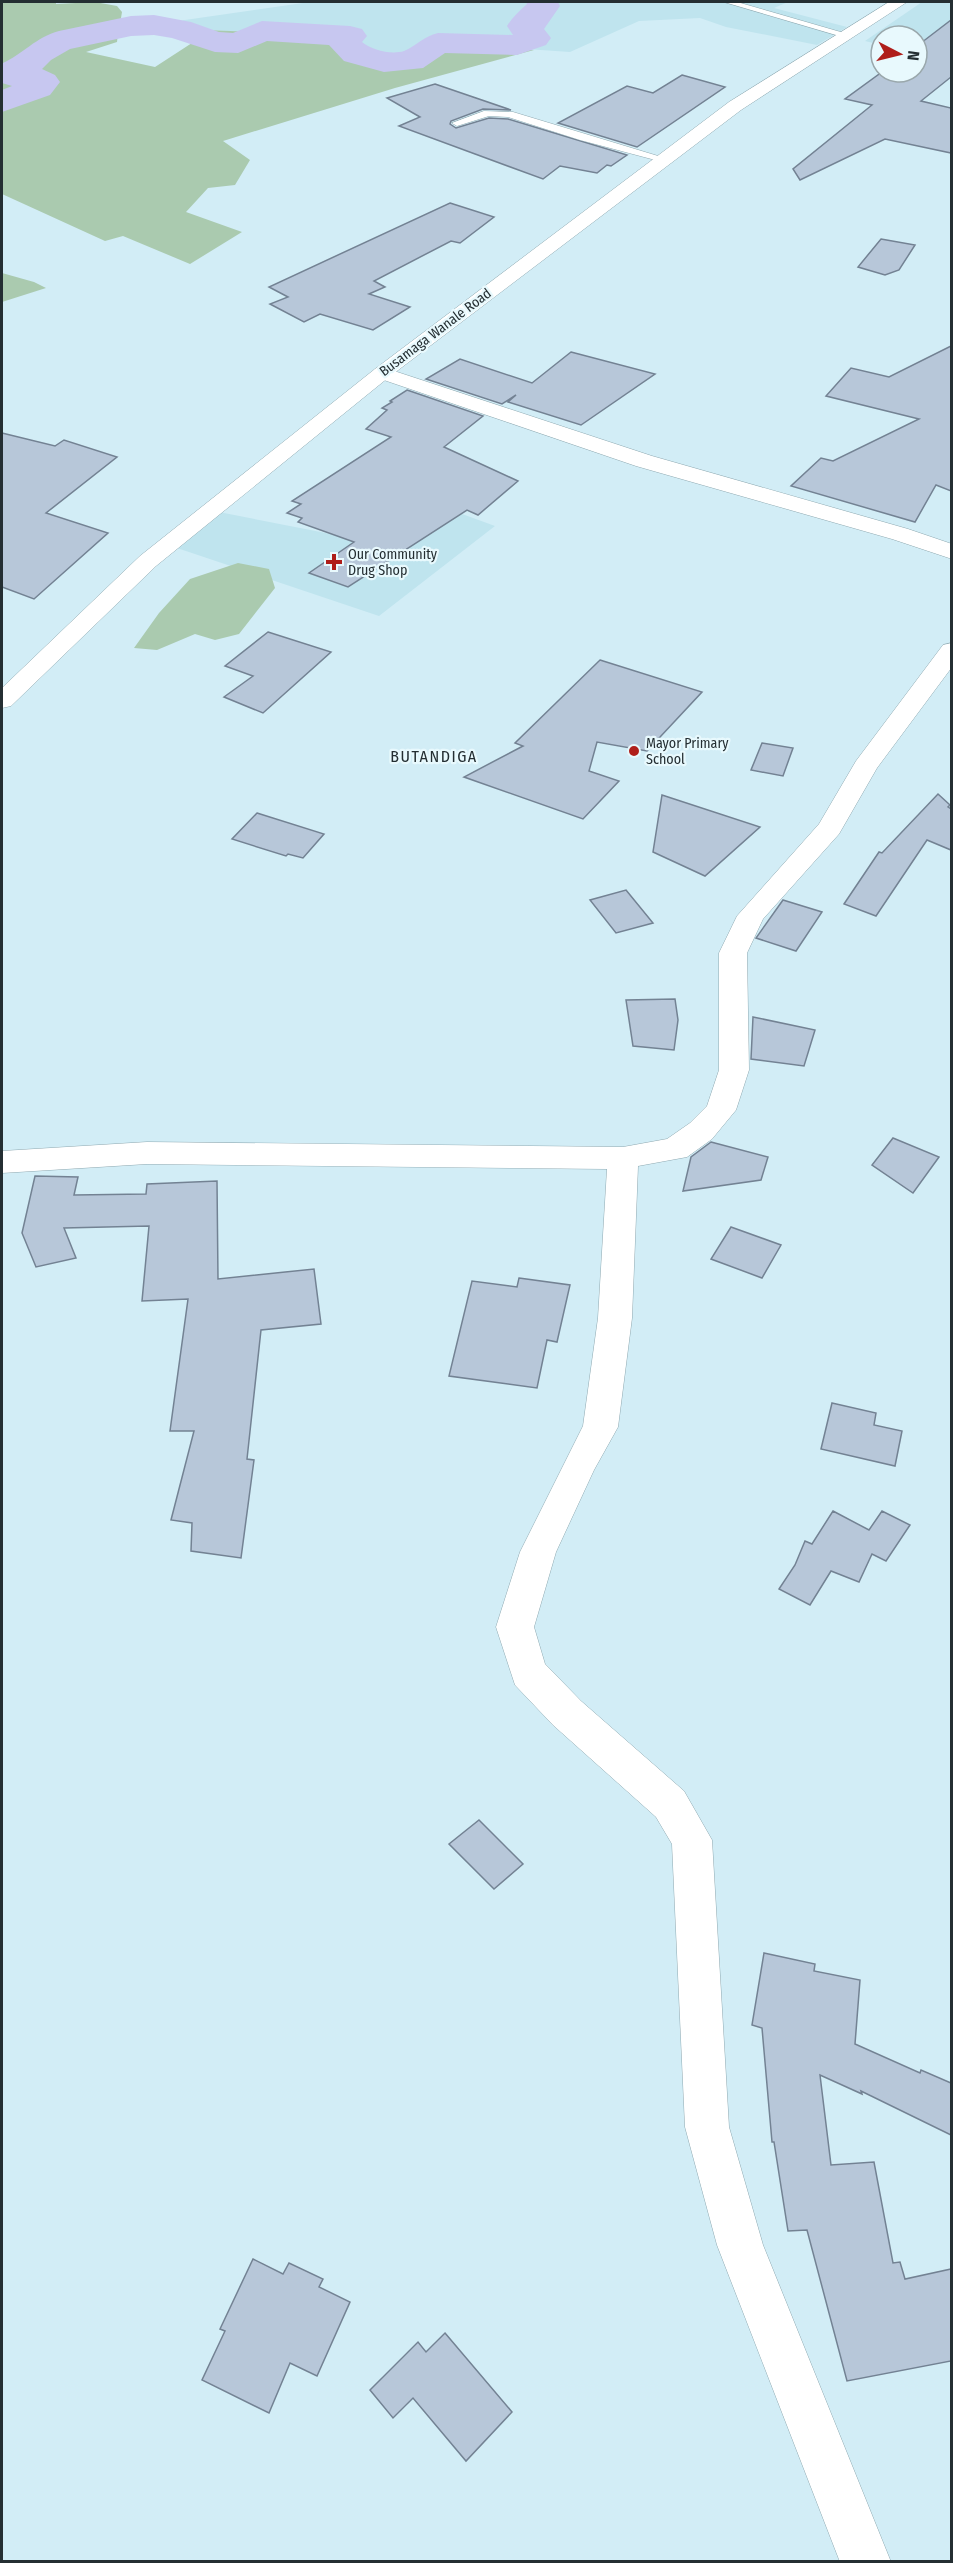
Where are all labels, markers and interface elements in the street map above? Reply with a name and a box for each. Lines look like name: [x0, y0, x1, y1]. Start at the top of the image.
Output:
north arrow: [869, 24, 929, 84]
text: N: [903, 50, 923, 62]
street label: Busamaga Wanale Road: [376, 285, 495, 380]
place label: Our Community Drug Shop: [348, 546, 438, 579]
marker: Our Community Drug Shop: [325, 553, 343, 571]
place label: Mayor Primary School: [646, 735, 729, 768]
marker: Mayor Primary School: [627, 744, 641, 758]
district label: BUTANDIGA: [390, 747, 478, 766]

